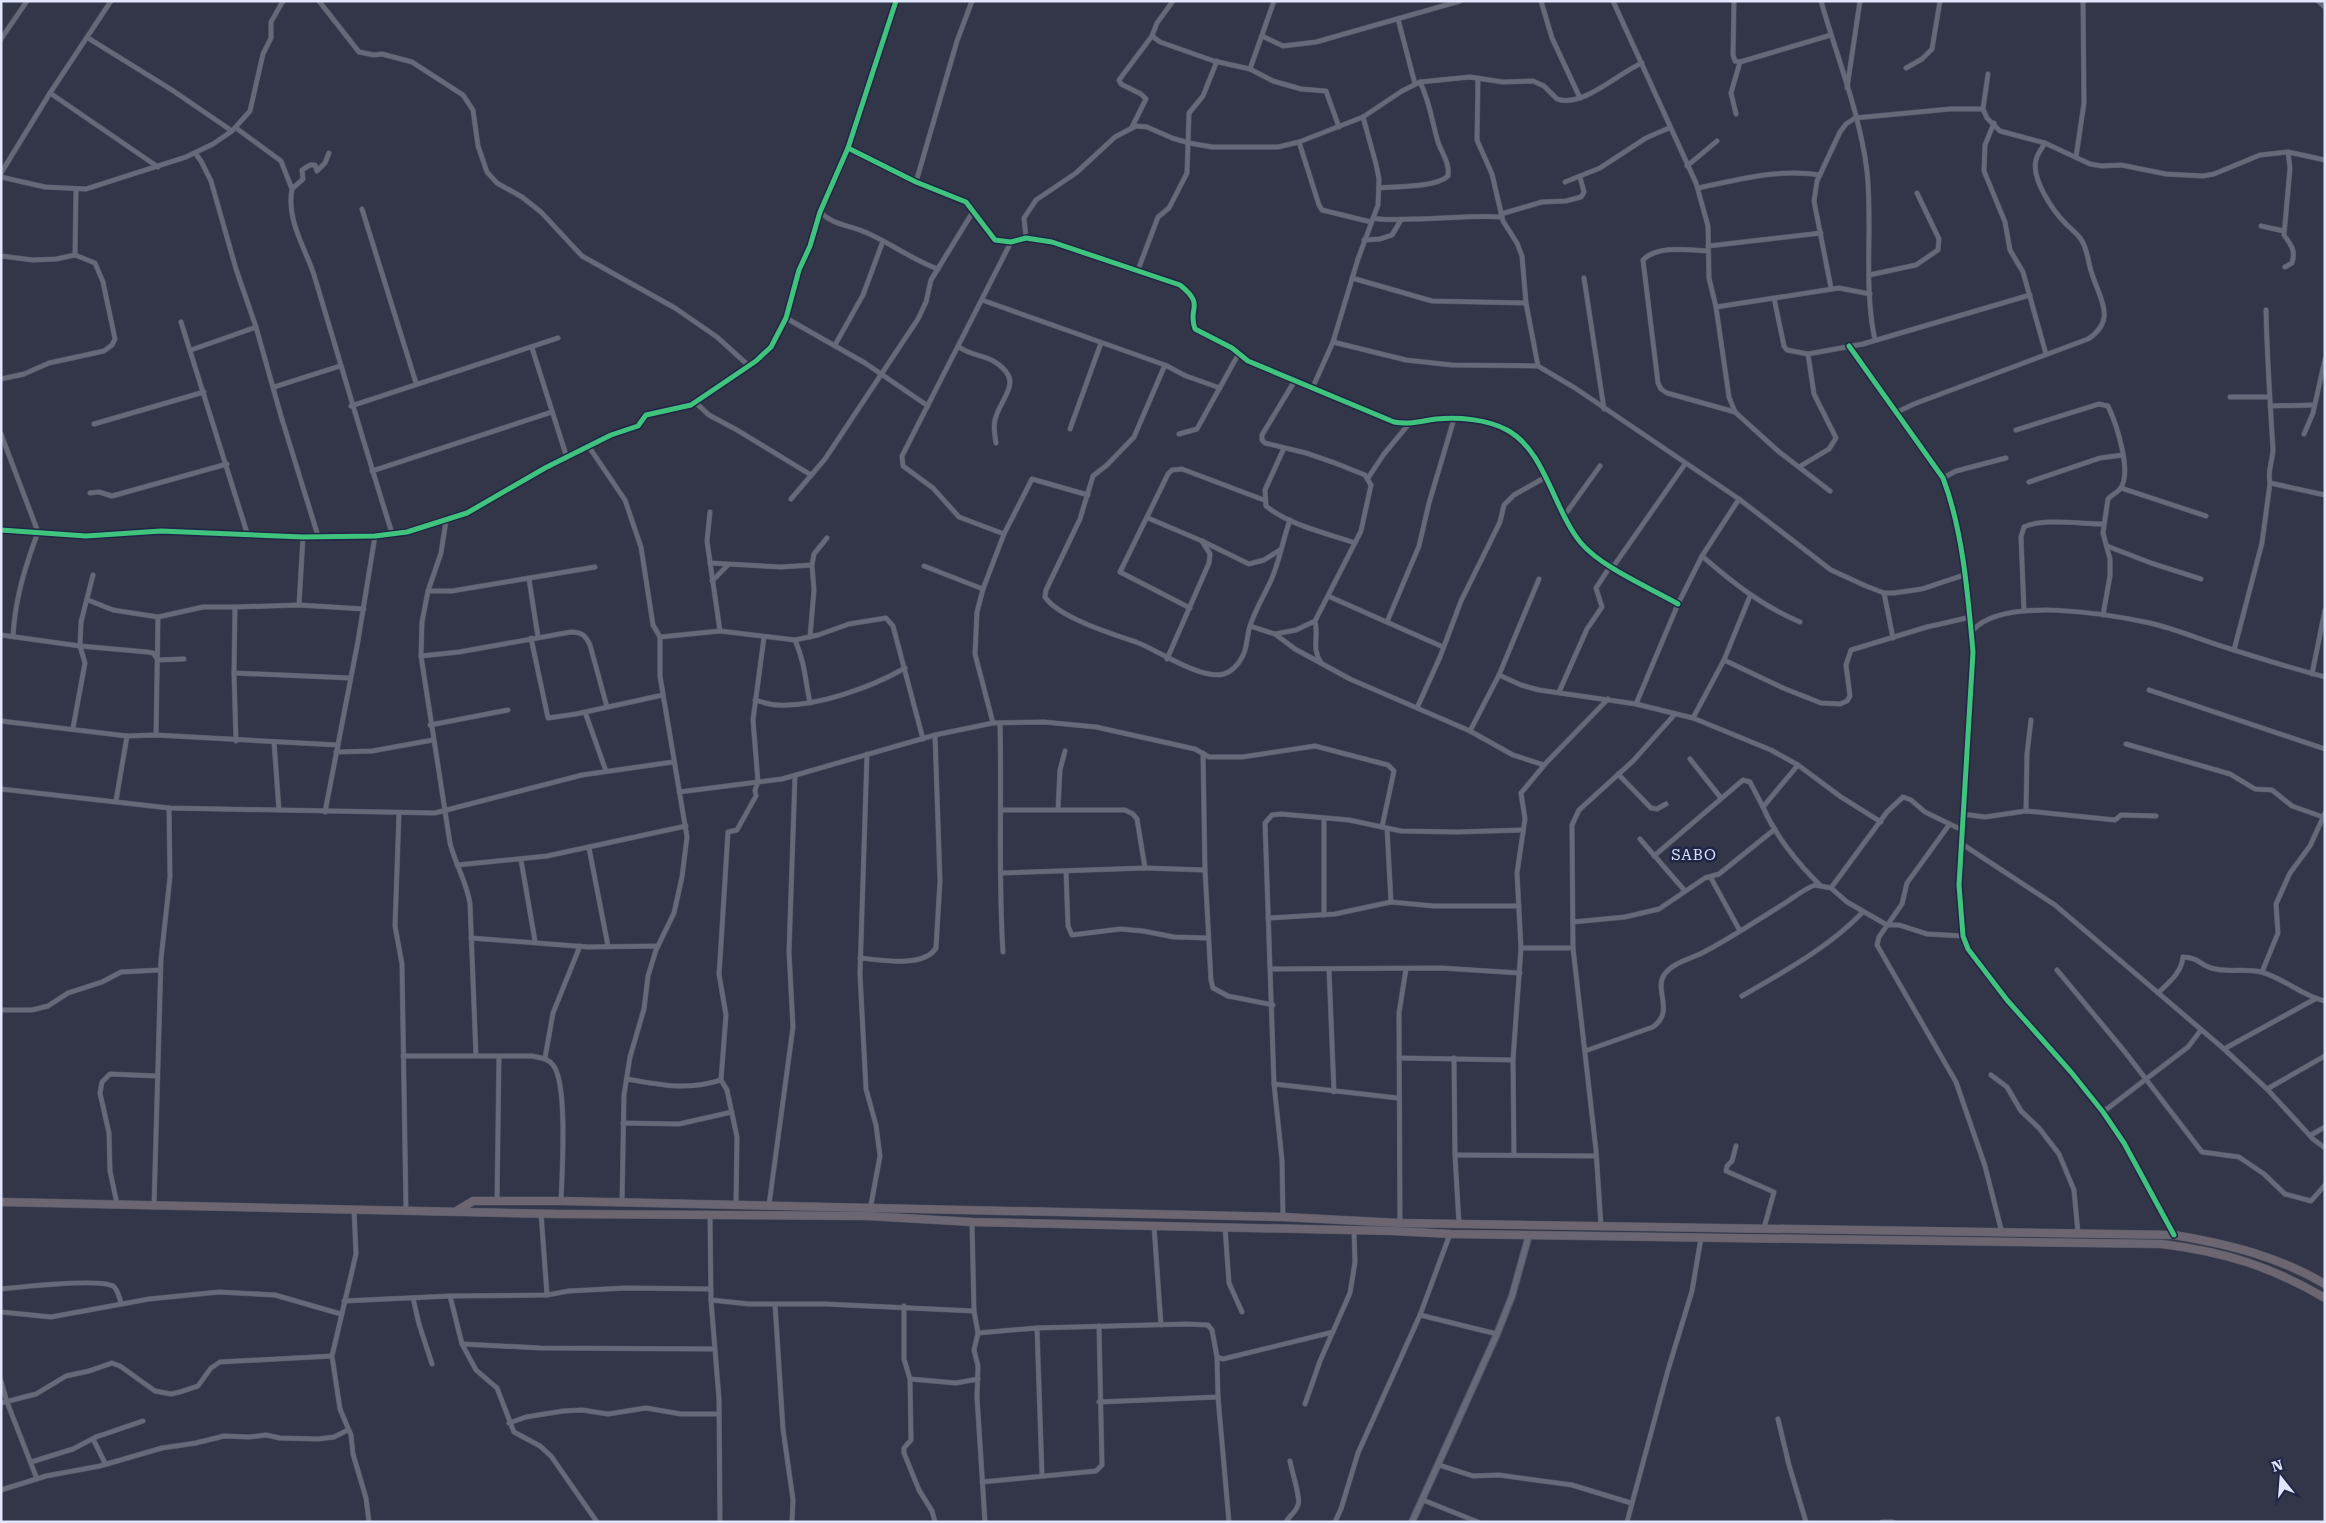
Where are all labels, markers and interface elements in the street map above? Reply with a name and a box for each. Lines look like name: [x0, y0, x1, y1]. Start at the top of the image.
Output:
district label: SABO: [1671, 846, 1717, 864]
north arrow: [2256, 1453, 2306, 1503]
text: N: [2270, 1456, 2285, 1475]

